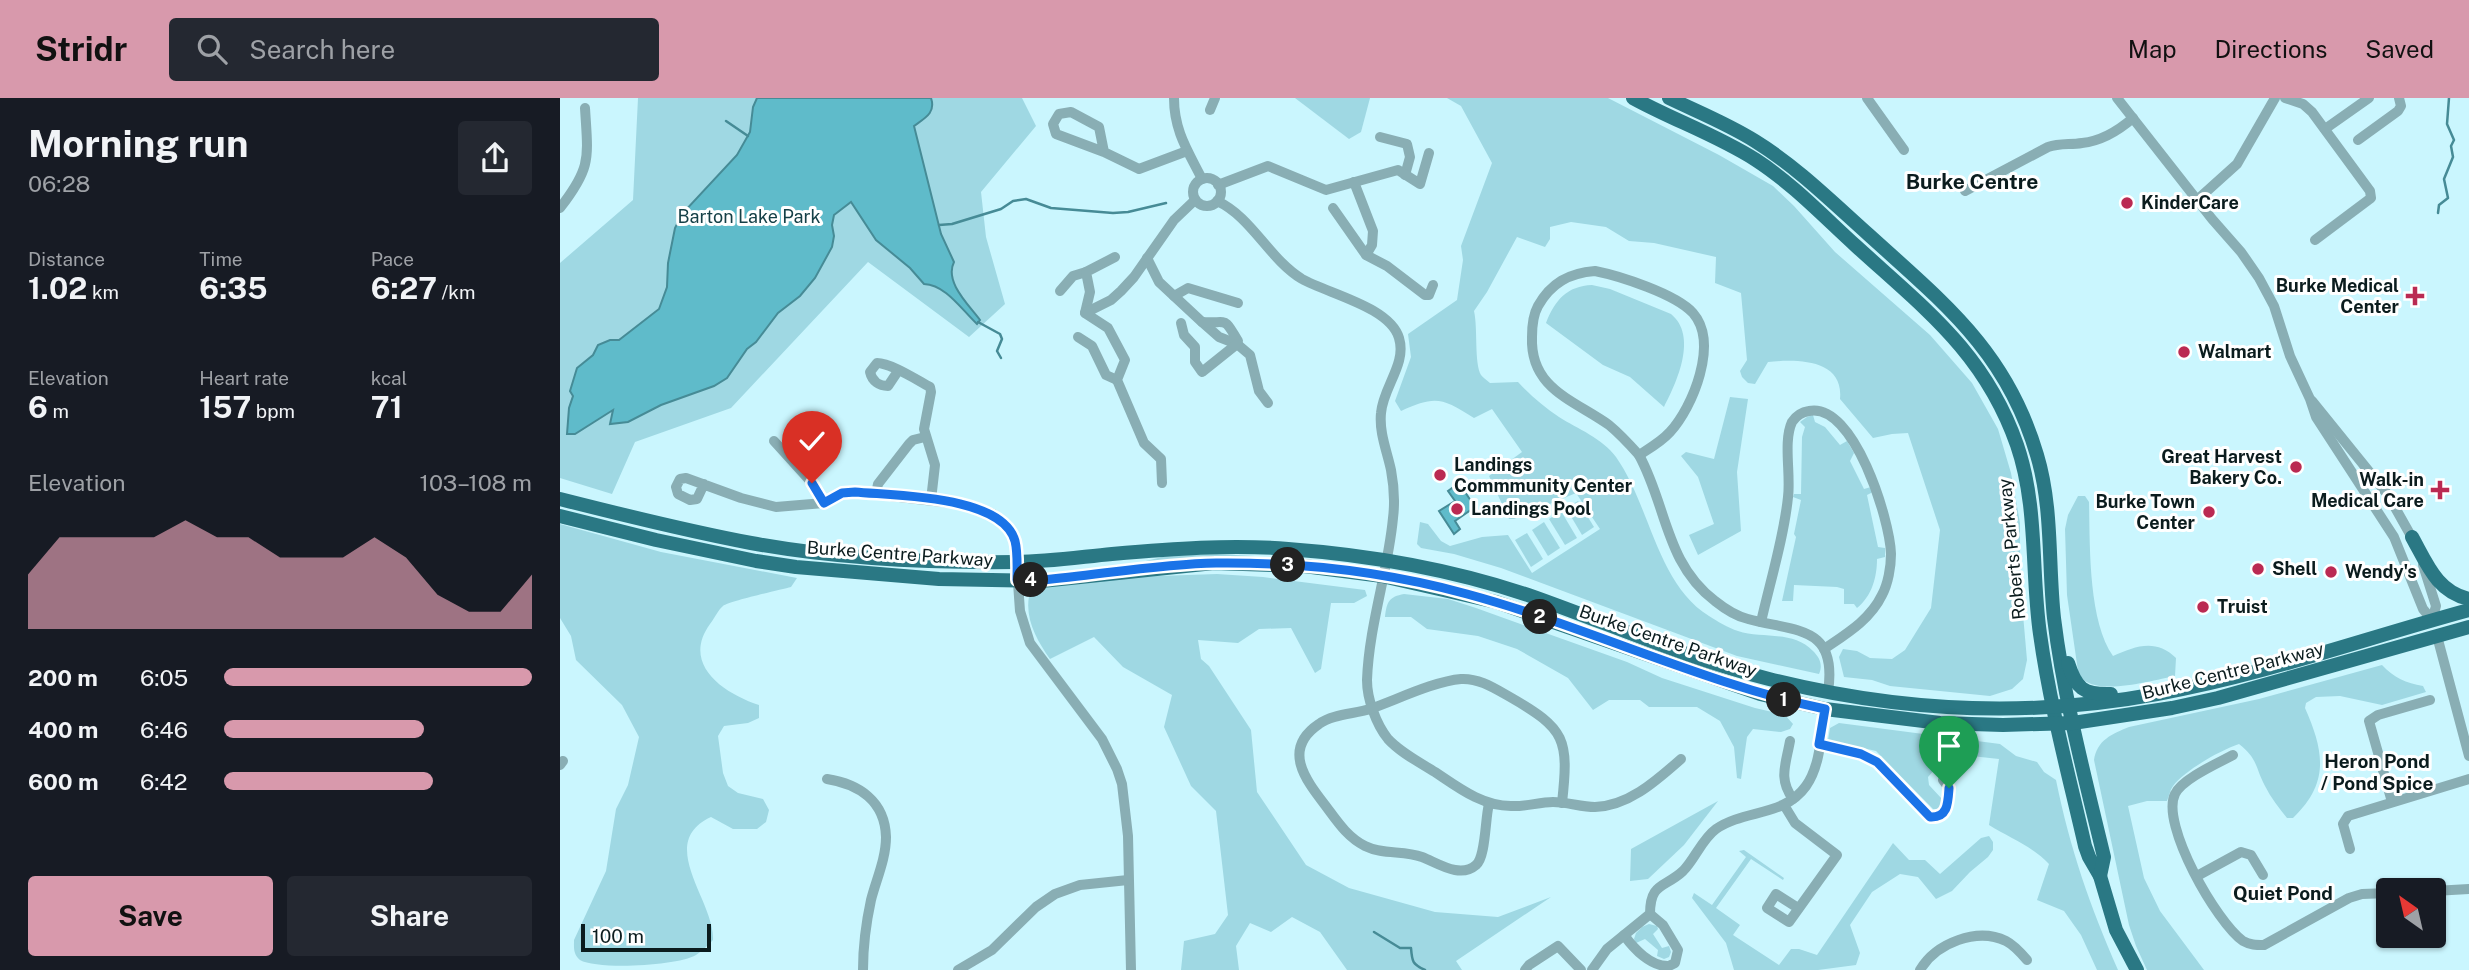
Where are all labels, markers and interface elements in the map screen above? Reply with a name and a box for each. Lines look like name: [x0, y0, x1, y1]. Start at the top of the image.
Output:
search box: [169, 18, 659, 81]
text: Stridr: [35, 30, 127, 68]
icon: search: [193, 30, 231, 68]
text: Search here: [249, 34, 395, 65]
text: Map: [2128, 35, 2177, 63]
text: Directions: [2215, 35, 2327, 63]
text: Saved: [2365, 35, 2434, 63]
text: Morning run: [28, 121, 249, 166]
button: share: [458, 121, 532, 195]
district label: Burke Centre: [1906, 169, 2038, 194]
text: 06:28: [28, 170, 91, 197]
place label: KinderCare: [2141, 192, 2239, 213]
marker: KinderCare: [2119, 195, 2135, 211]
park label: Barton Lake Park: [677, 206, 821, 227]
text: Distance: [28, 248, 105, 270]
text: Time: [199, 248, 243, 270]
text: Pace: [371, 248, 414, 270]
text: 1.02: [28, 270, 87, 306]
text: 6:35: [199, 270, 267, 306]
text: 6:27: [371, 270, 437, 306]
place label: Burke Medical Center: [2276, 275, 2400, 317]
text: km: [87, 281, 119, 303]
text: /km: [437, 281, 475, 303]
marker: Burke Medical Center: [2405, 286, 2425, 306]
place label: Walmart: [2198, 341, 2272, 362]
marker: Walmart: [2176, 344, 2192, 360]
text: Elevation: [28, 367, 109, 389]
text: Heart rate: [199, 367, 289, 389]
text: kcal: [371, 367, 407, 389]
text: 6: [28, 389, 48, 425]
text: 157: [199, 389, 251, 425]
text: 71: [371, 389, 403, 425]
text: m: [48, 400, 69, 422]
text: bpm: [251, 400, 295, 422]
pin: [782, 411, 842, 483]
icon: check: [793, 422, 831, 460]
place label: Great Harvest Bakery Co.: [2161, 446, 2282, 488]
place label: Landings Commmunity Center: [1454, 454, 1633, 496]
marker: Great Harvest Bakery Co.: [2288, 459, 2304, 475]
marker: Landings Commmunity Center: [1432, 467, 1448, 483]
text: Elevation: [28, 469, 126, 496]
text: 103–108 m: [420, 469, 532, 496]
place label: Walk-in Medical Care: [2311, 469, 2424, 511]
street label: Roberts Parkway: [1994, 477, 2029, 621]
marker: Walk-in Medical Care: [2430, 480, 2450, 500]
place label: Burke Town Center: [2095, 491, 2196, 533]
place label: Landings Pool: [1471, 498, 1591, 519]
marker: Landings Pool: [1449, 501, 1465, 517]
marker: Burke Town Center: [2201, 504, 2217, 520]
street label: Burke Centre Parkway: [806, 537, 994, 571]
pin: 3: [1270, 547, 1306, 582]
text: 3: [1281, 553, 1294, 575]
place label: Shell: [2272, 558, 2317, 579]
marker: Shell: [2250, 561, 2266, 577]
place label: Wendy's: [2345, 561, 2417, 582]
pin: 4: [1014, 562, 1049, 598]
marker: Wendy's: [2323, 564, 2339, 580]
text: 4: [1024, 568, 1037, 590]
place label: Truist: [2217, 596, 2268, 617]
marker: Truist: [2195, 599, 2211, 615]
pin: 2: [1522, 600, 1558, 634]
street label: Burke Centre Parkway: [1577, 600, 1760, 681]
text: 2: [1533, 605, 1546, 627]
street label: Burke Centre Parkway: [2140, 638, 2326, 703]
text: 200 m: [28, 664, 98, 691]
text: 6:05: [140, 664, 188, 691]
pin: 1: [1766, 682, 1802, 718]
text: 1: [1779, 688, 1788, 710]
text: 400 m: [28, 716, 98, 743]
text: 6:46: [140, 716, 188, 743]
pin: [1919, 716, 1979, 788]
icon: arrive: [1930, 727, 1968, 765]
district label: Heron Pond / Pond Spice: [2321, 750, 2433, 794]
text: 600 m: [28, 768, 98, 795]
text: 6:42: [140, 768, 188, 795]
button: Save: [28, 876, 273, 956]
button: Share: [287, 876, 532, 956]
north arrow: [2376, 878, 2446, 948]
map controls: [2376, 878, 2446, 948]
district label: Quiet Pond: [2233, 882, 2333, 904]
scale bar: [581, 921, 710, 953]
text: 100 m: [592, 925, 644, 947]

